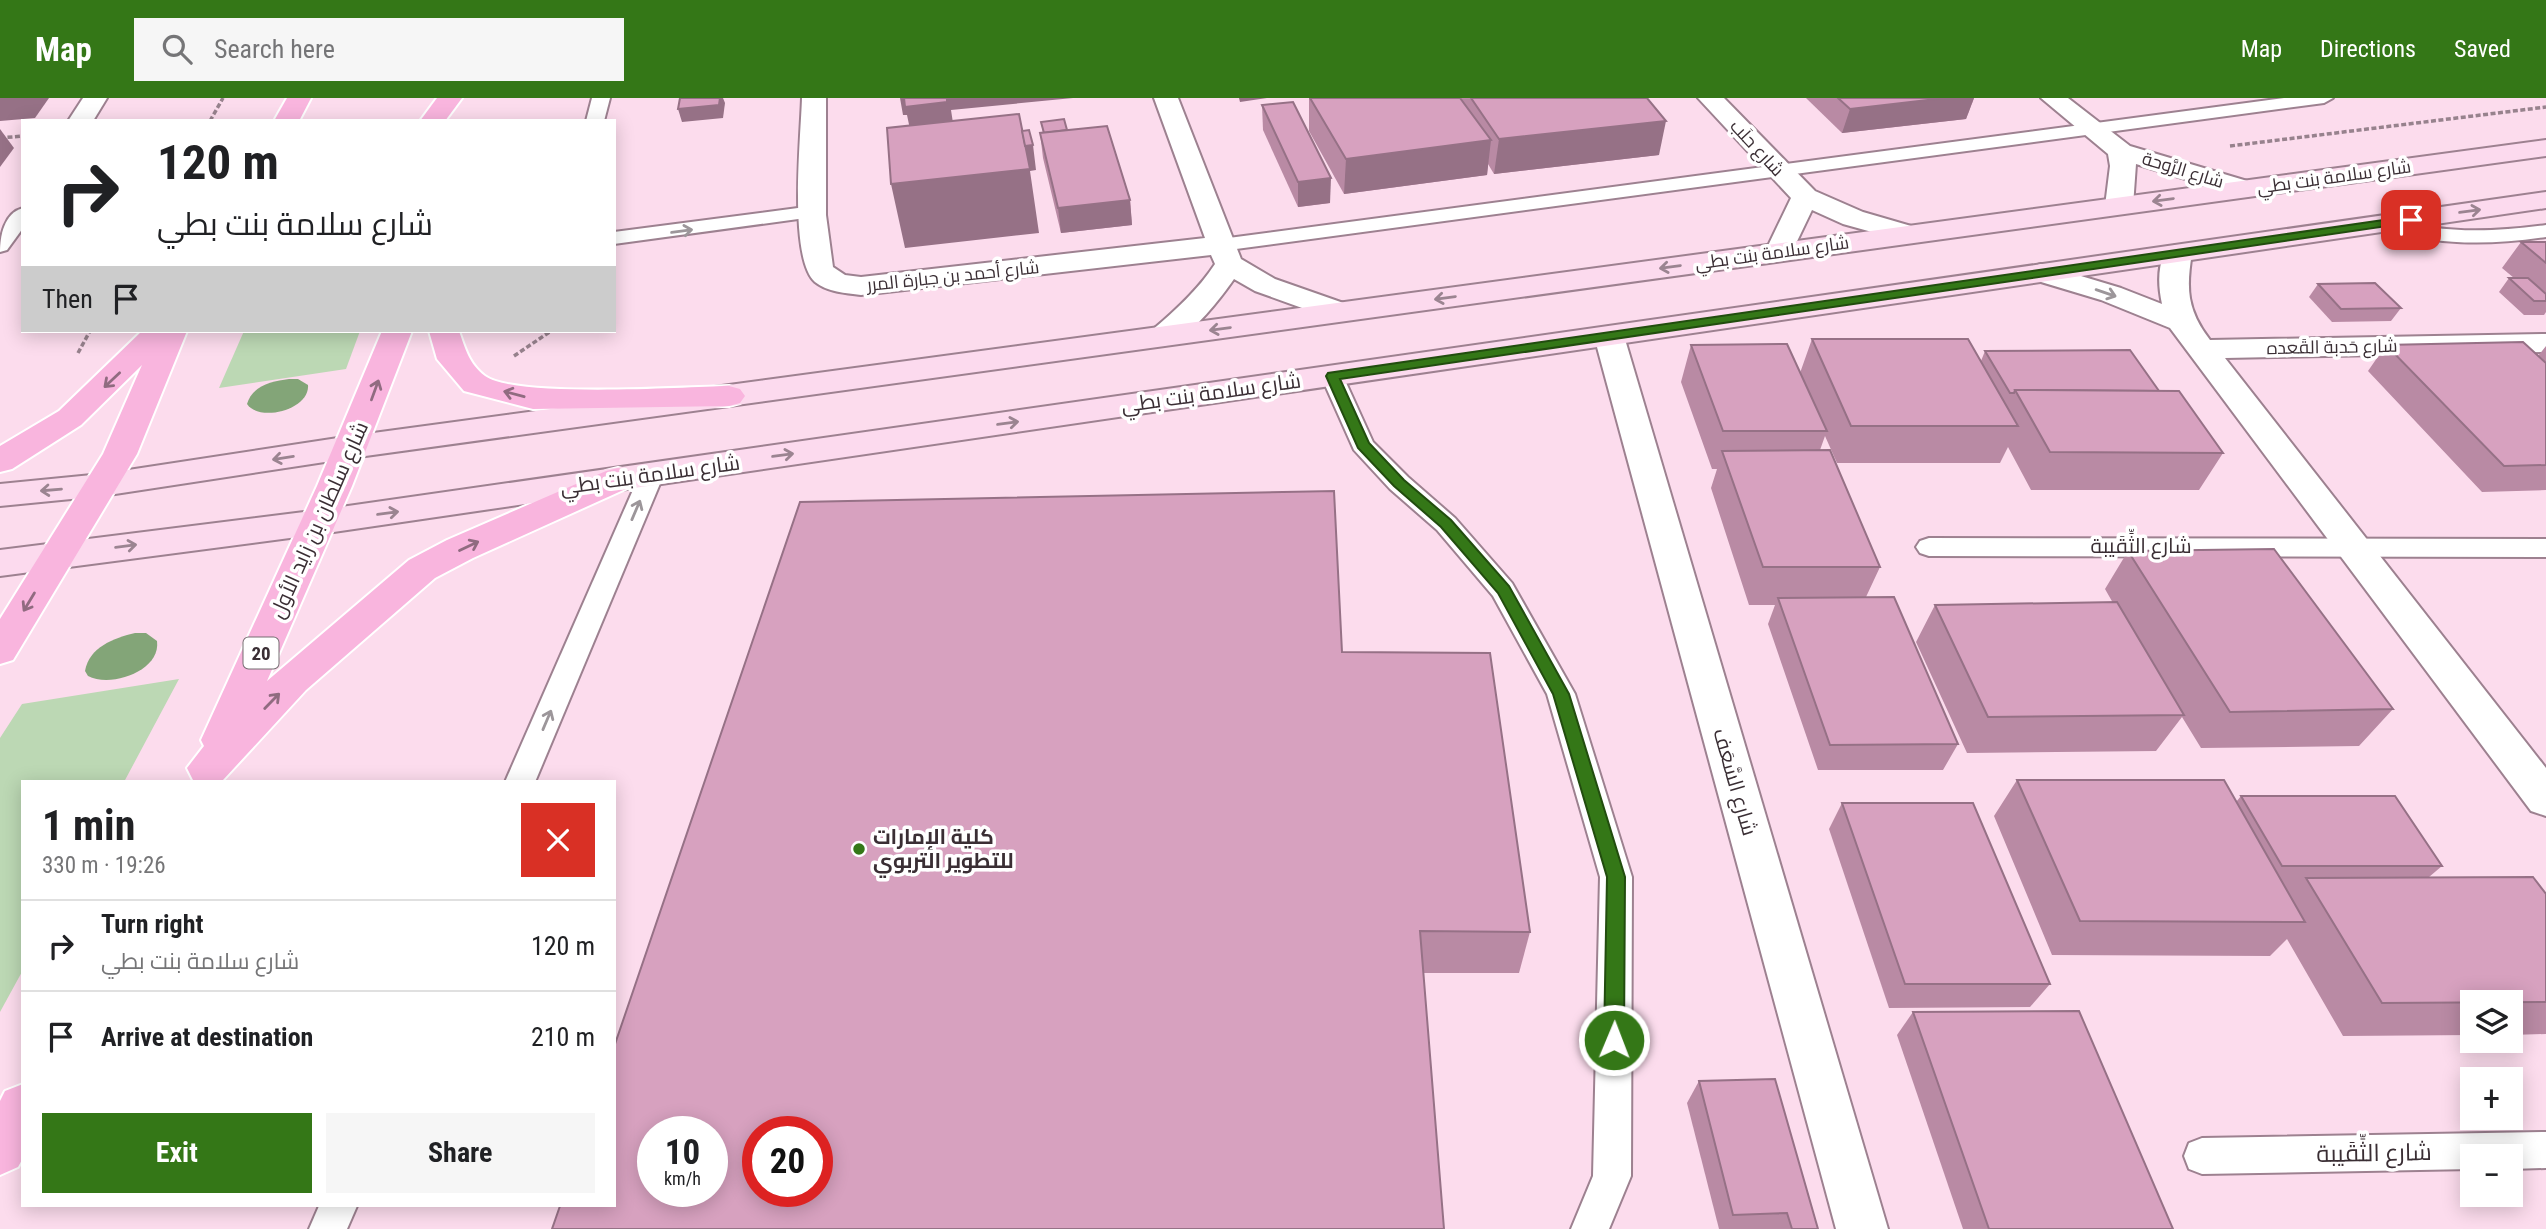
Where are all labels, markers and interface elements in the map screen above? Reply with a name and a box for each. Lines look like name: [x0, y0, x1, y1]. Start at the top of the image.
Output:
search box: [134, 18, 624, 81]
text: Map: [35, 30, 92, 69]
icon: search: [158, 30, 196, 68]
text: Search here: [214, 34, 335, 64]
text: Map: [2241, 35, 2282, 63]
text: Directions: [2320, 35, 2416, 63]
text: Saved: [2454, 35, 2511, 63]
street label: شارع حلَب: [1725, 115, 1789, 181]
text: 120 m: [157, 134, 279, 191]
icon: right: [42, 147, 133, 238]
street label: شارع الرَّوحة: [2139, 147, 2227, 194]
street label: شارع سلامة بنت بطي: [2256, 155, 2413, 202]
pin: [2381, 190, 2441, 250]
one-way arrow: [2152, 194, 2175, 207]
icon: arrive: [2392, 201, 2430, 239]
one-way arrow: [2458, 204, 2480, 217]
text: شارع سلامة بنت بطي: [157, 205, 433, 243]
one-way arrow: [670, 224, 693, 237]
street label: شارع سلامة بنت بطي: [1694, 231, 1851, 278]
street label: شارع أحمد بن جبارة المرر: [865, 256, 1040, 297]
one-way arrow: [1659, 261, 1682, 274]
icon: arrive: [107, 280, 145, 318]
text: Then: [42, 284, 93, 314]
one-way arrow: [2095, 288, 2117, 300]
one-way arrow: [1434, 292, 1457, 305]
one-way arrow: [1209, 322, 1231, 335]
street label: شارع حَدبة القَعده: [2266, 335, 2398, 360]
street label: شارع سلامة بنت بطي: [1120, 369, 1303, 421]
one-way arrow: [104, 371, 121, 388]
one-way arrow: [370, 379, 382, 401]
one-way arrow: [503, 387, 525, 400]
one-way arrow: [996, 416, 1019, 429]
street label: شارع سلطان بن زايد الأول: [265, 418, 375, 623]
one-way arrow: [771, 449, 794, 462]
street label: شارع سلامة بنت بطي: [559, 451, 742, 503]
one-way arrow: [272, 452, 295, 465]
one-way arrow: [40, 484, 63, 497]
one-way arrow: [630, 500, 643, 522]
one-way arrow: [376, 506, 399, 519]
street label: شارع الثِّقَيبة: [2091, 528, 2192, 560]
one-way arrow: [114, 539, 136, 552]
one-way arrow: [457, 539, 479, 552]
one-way arrow: [22, 592, 36, 612]
road number: 20: [244, 638, 278, 668]
one-way arrow: [263, 693, 280, 710]
one-way arrow: [541, 709, 554, 731]
street label: شارع السَّعَف: [1706, 726, 1762, 839]
text: 1 min: [42, 801, 135, 850]
button: close: [521, 803, 595, 877]
place label: كلية الإمارات للتطوير التربوي: [873, 825, 1014, 878]
marker: كلية الإمارات للتطوير التربوي: [851, 841, 867, 857]
text: 330 m · 19:26: [42, 852, 166, 879]
text: Turn right: [101, 909, 203, 939]
icon: right: [42, 927, 80, 965]
text: 120 m: [531, 931, 595, 961]
text: شارع سلامة بنت بطي: [101, 948, 299, 975]
map controls: [2460, 990, 2523, 1207]
button: layers: [2460, 990, 2523, 1053]
position arrow: [1577, 1003, 1651, 1077]
icon: arrive: [42, 1018, 80, 1056]
text: Arrive at destination: [101, 1022, 313, 1052]
text: 210 m: [531, 1022, 595, 1052]
button: +: [2460, 1067, 2523, 1130]
button: Exit: [42, 1113, 312, 1193]
button: Share: [326, 1113, 595, 1193]
speed limit sign: 20: [742, 1116, 833, 1207]
text: 10: [665, 1132, 700, 1173]
street label: شارع الثِّقَيبة: [2316, 1132, 2432, 1170]
button: −: [2460, 1144, 2523, 1207]
text: km/h: [664, 1168, 701, 1189]

